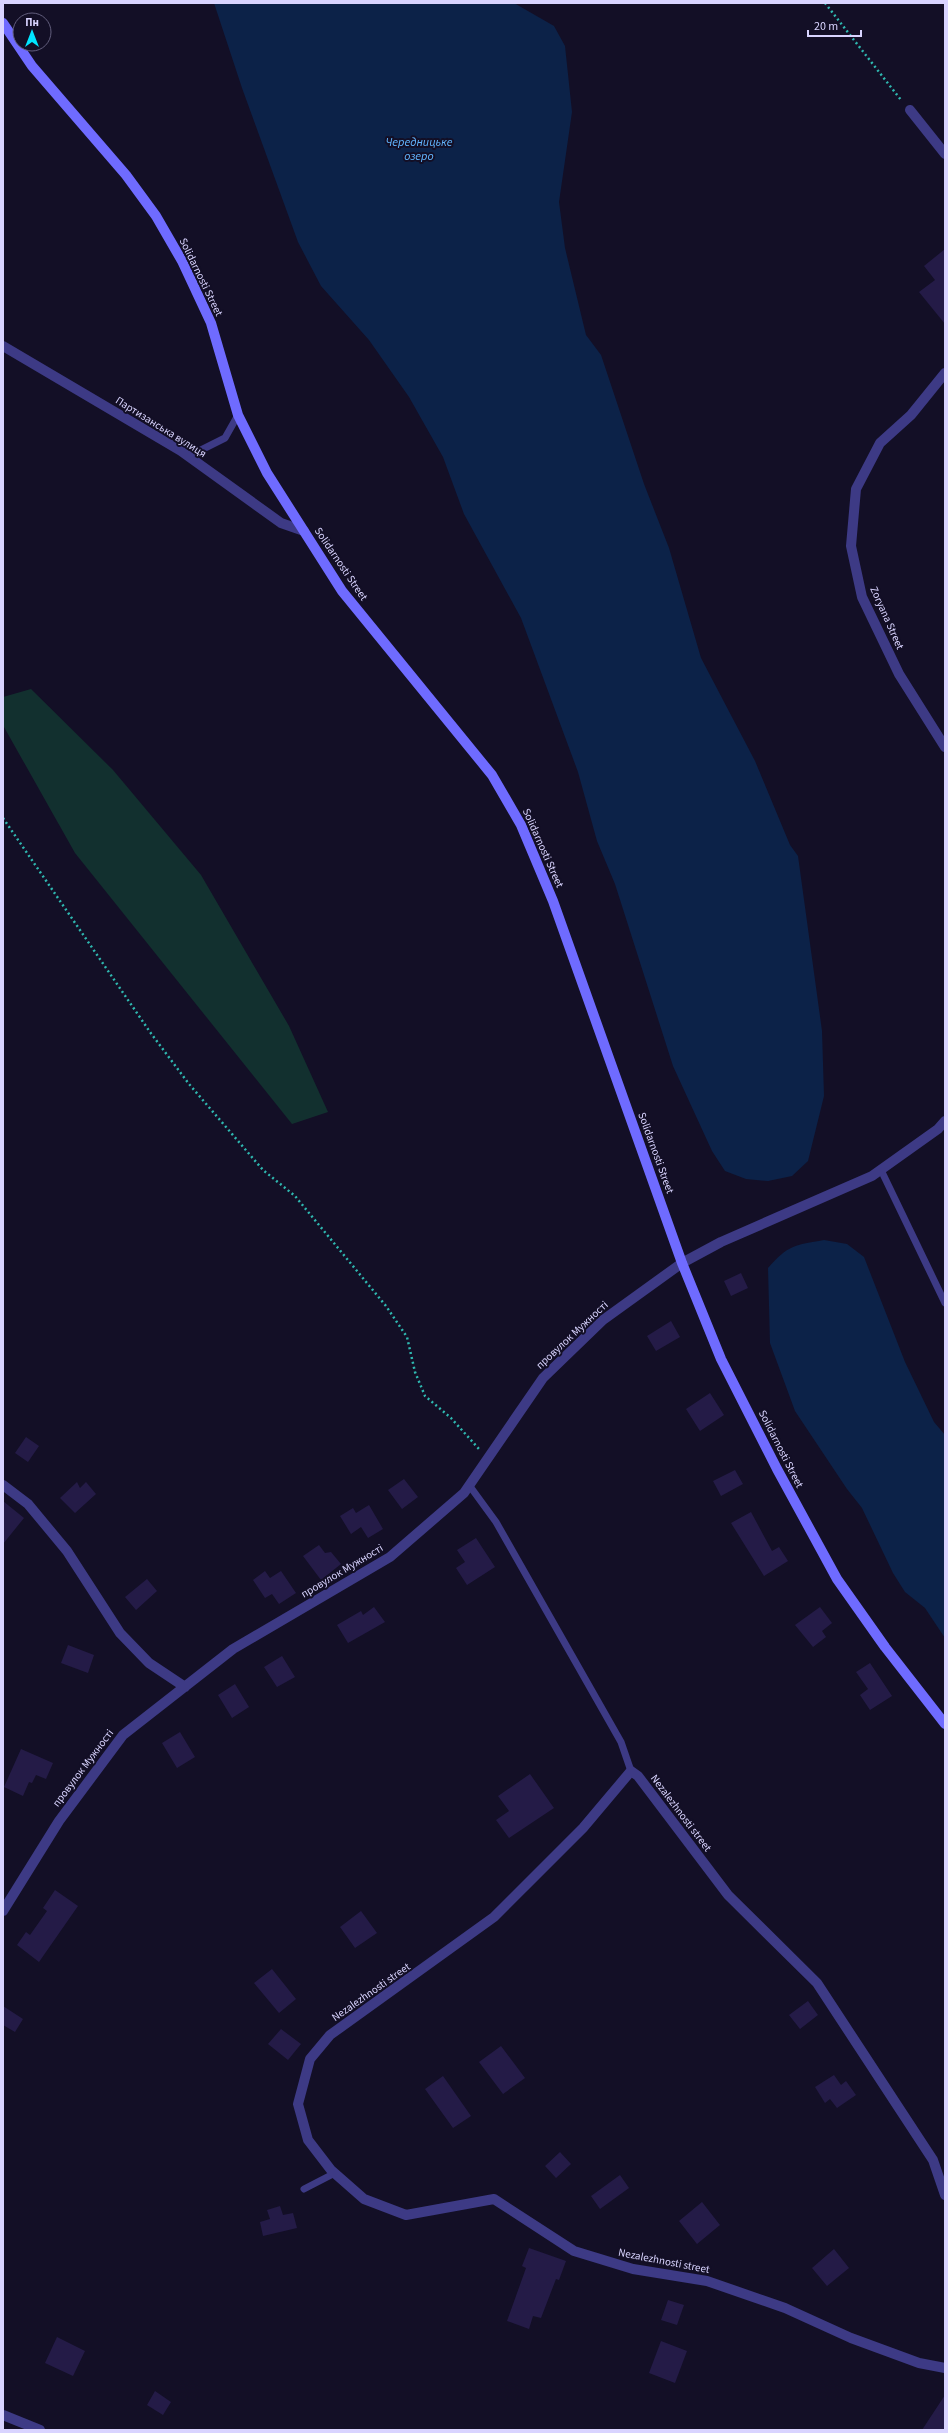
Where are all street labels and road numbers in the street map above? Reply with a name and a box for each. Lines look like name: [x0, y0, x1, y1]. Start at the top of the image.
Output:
street label: Solidarnosti Street: [176, 235, 227, 319]
street label: Партизанська вулиця: [113, 393, 209, 461]
street label: Solidarnosti Street: [311, 524, 371, 604]
street label: Zoryana Street: [866, 584, 908, 652]
street label: Solidarnosti Street: [519, 806, 567, 890]
street label: Solidarnosti Street: [634, 1110, 678, 1196]
street label: провулок Мужності: [533, 1298, 611, 1372]
street label: Solidarnosti Street: [755, 1408, 807, 1491]
street label: провулок Мужності: [298, 1540, 386, 1602]
street label: провулок Мужності: [49, 1726, 117, 1810]
street label: Nezalezhnosti street: [647, 1771, 715, 1855]
street label: Nezalezhnosti street: [329, 1959, 414, 2025]
street label: Nezalezhnosti street: [617, 2245, 711, 2277]

